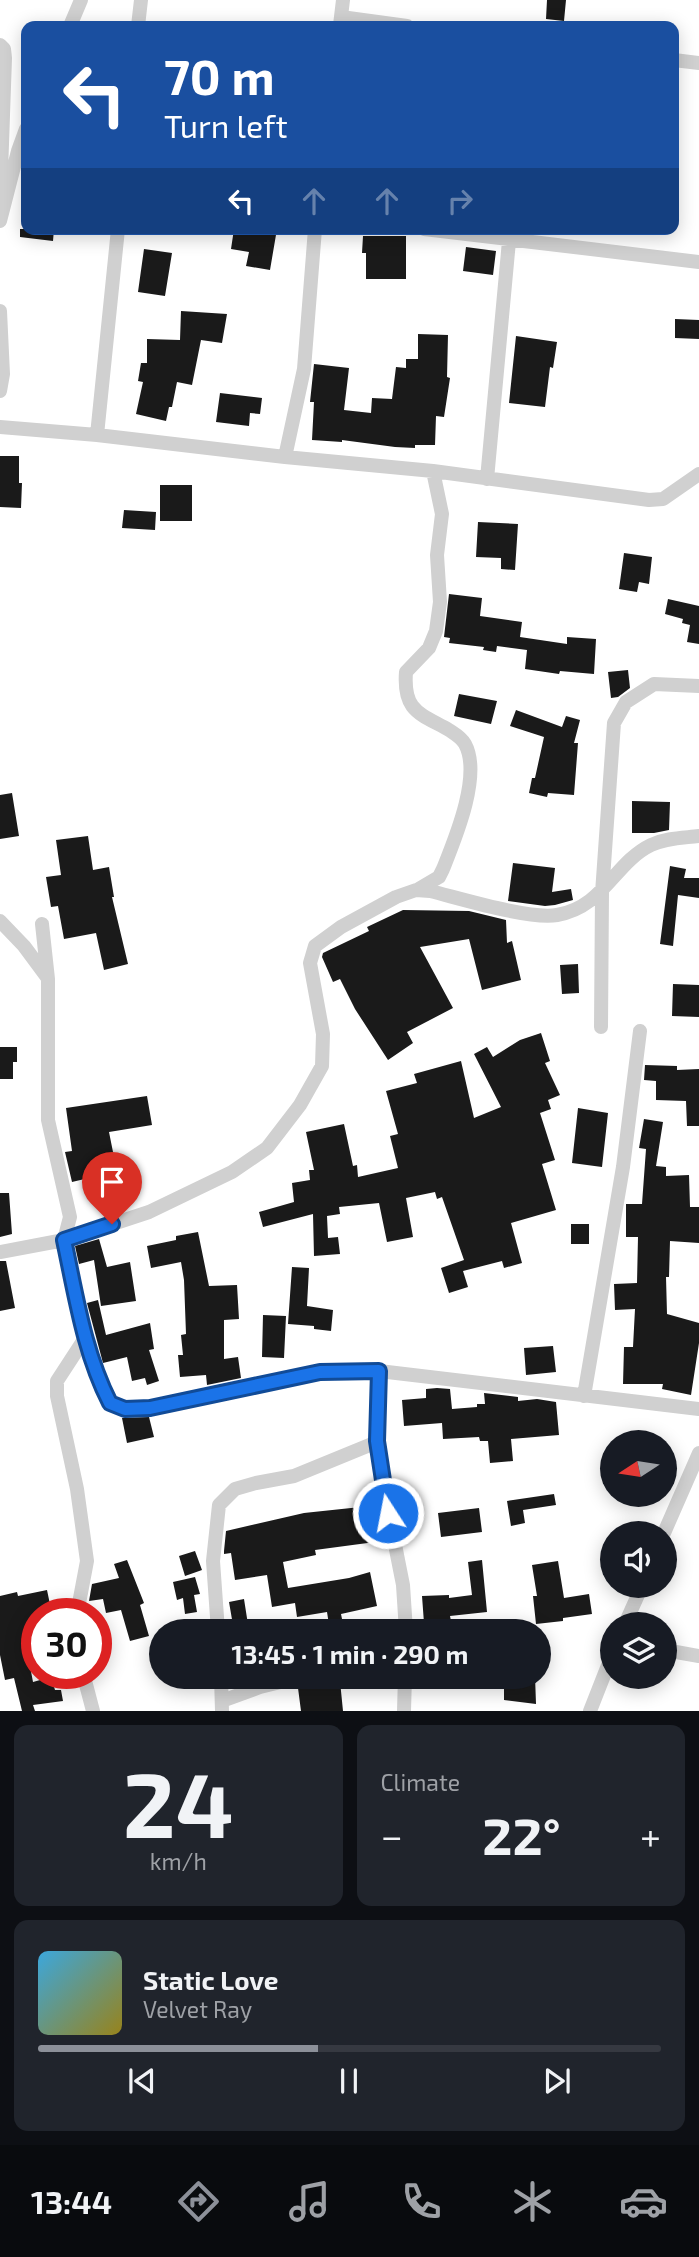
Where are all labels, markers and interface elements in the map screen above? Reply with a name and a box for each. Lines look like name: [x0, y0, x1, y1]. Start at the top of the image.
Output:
text: 70 m: [164, 46, 275, 105]
icon: left: [49, 49, 140, 140]
text: Turn left: [164, 106, 288, 144]
icon: left: [222, 182, 260, 220]
icon: ahead: [295, 182, 333, 220]
icon: ahead: [368, 182, 406, 220]
icon: right: [441, 182, 479, 220]
pin: [82, 1152, 142, 1224]
icon: arrive: [93, 1163, 131, 1201]
north arrow: [600, 1430, 677, 1507]
map controls: [600, 1430, 677, 1689]
position arrow: [351, 1476, 425, 1550]
button: sound: [600, 1521, 677, 1598]
speed limit sign: 30: [21, 1598, 112, 1689]
button: layers: [600, 1612, 677, 1689]
text: 13:45 · 1 min · 290 m: [231, 1638, 469, 1669]
text: 24: [123, 1747, 234, 1856]
text: Climate: [381, 1768, 460, 1796]
text: 22°: [482, 1803, 561, 1865]
text: −: [381, 1812, 403, 1858]
text: +: [640, 1812, 661, 1858]
text: km/h: [150, 1847, 207, 1875]
text: Static Love: [143, 1964, 279, 1995]
text: Velvet Ray: [143, 1995, 252, 2023]
icon: previous: [123, 2062, 161, 2100]
icon: pause: [330, 2062, 368, 2100]
icon: next: [538, 2062, 576, 2100]
icon: directions: [174, 2177, 223, 2226]
icon: music: [285, 2177, 334, 2226]
icon: phone: [397, 2177, 446, 2226]
icon: climate: [508, 2177, 557, 2226]
icon: car: [619, 2177, 668, 2226]
text: 13:44: [31, 2182, 112, 2220]

